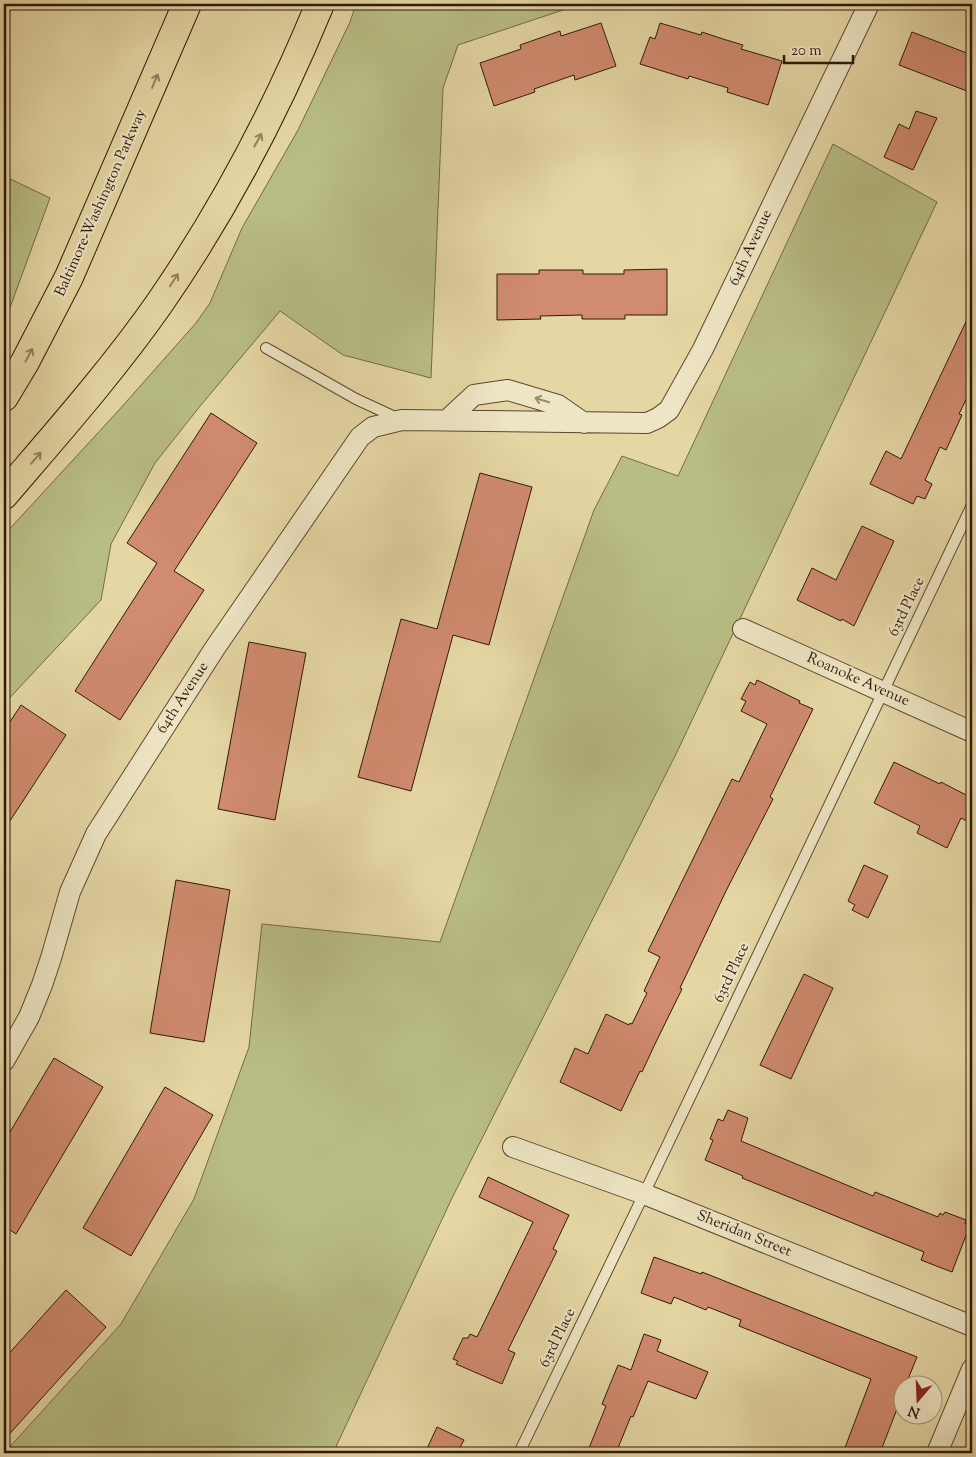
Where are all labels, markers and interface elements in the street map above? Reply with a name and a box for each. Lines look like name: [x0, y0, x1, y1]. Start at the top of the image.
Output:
scale bar: [784, 32, 852, 64]
text: 20 m: [791, 41, 822, 62]
one-way arrow: [151, 74, 161, 89]
street label: Baltimore-Washington Parkway: [50, 105, 152, 300]
one-way arrow: [253, 134, 263, 148]
street label: 64th Avenue: [724, 206, 778, 290]
one-way arrow: [169, 273, 180, 287]
one-way arrow: [24, 349, 34, 363]
one-way arrow: [534, 395, 550, 405]
one-way arrow: [30, 451, 41, 464]
street label: 63rd Place: [884, 574, 930, 640]
street label: Roanoke Avenue: [803, 648, 913, 712]
street label: 64th Avenue: [152, 658, 214, 738]
street label: 63rd Place: [709, 940, 755, 1006]
street label: Sheridan Street: [693, 1205, 795, 1263]
street label: 63rd Place: [535, 1305, 581, 1371]
north arrow: [894, 1374, 944, 1424]
text: N: [906, 1399, 923, 1422]

